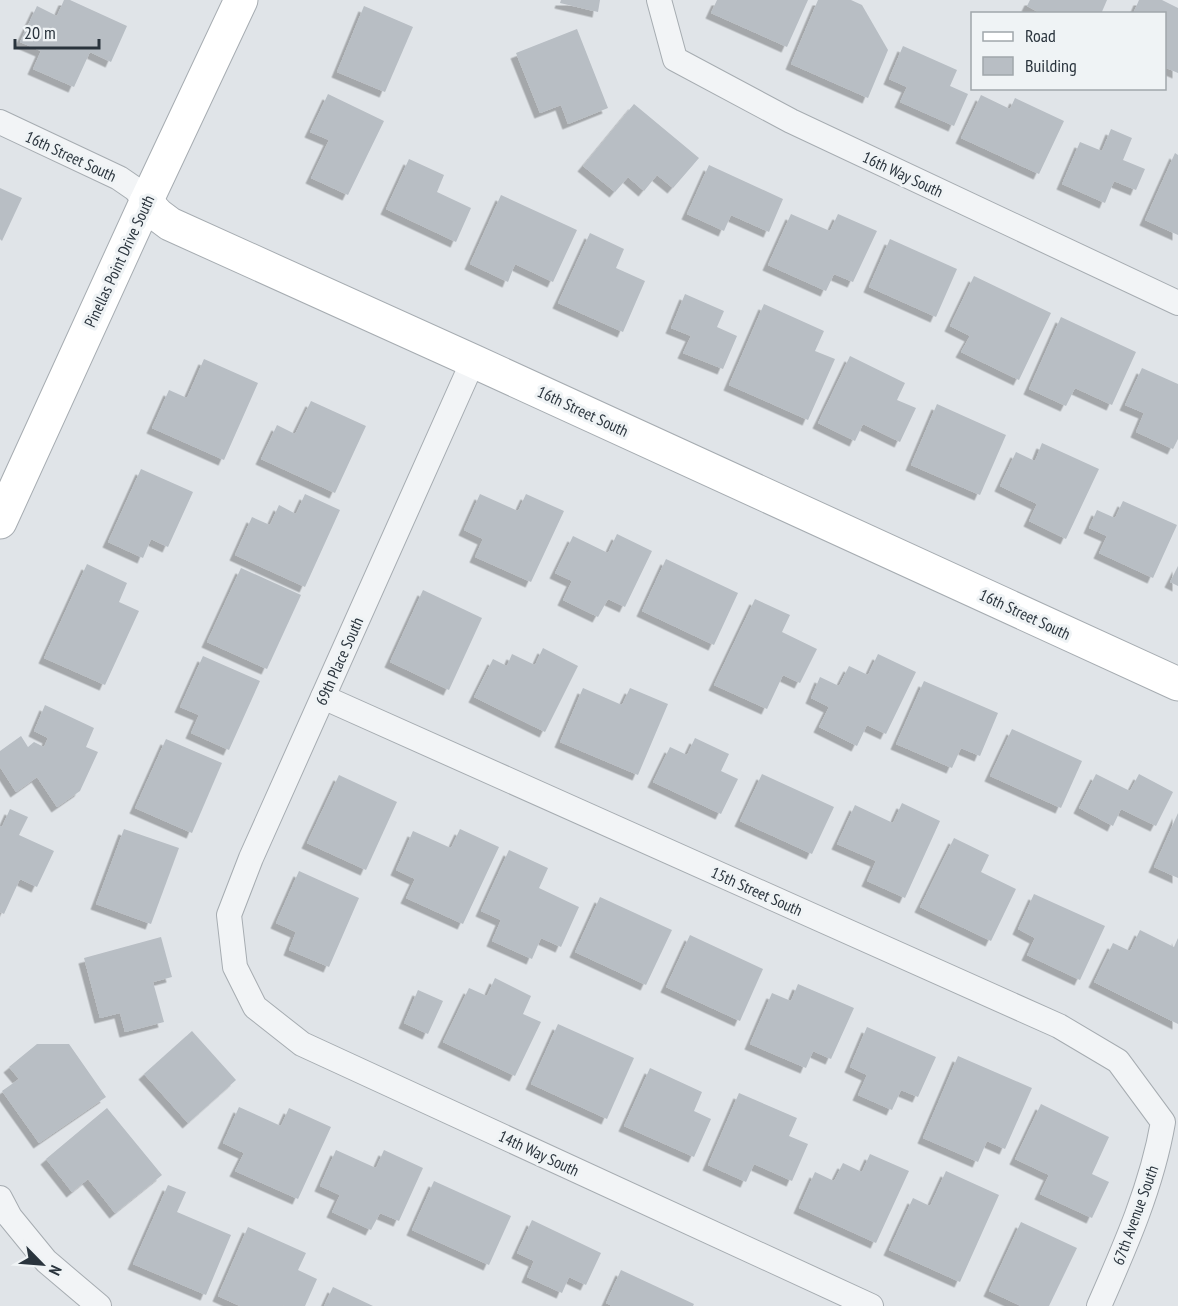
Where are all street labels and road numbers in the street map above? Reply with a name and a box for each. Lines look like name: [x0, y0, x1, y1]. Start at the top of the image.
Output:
street label: 16th Street South: [22, 126, 120, 186]
street label: 16th Way South: [859, 147, 947, 201]
street label: Pinellas Point Drive South: [80, 192, 158, 330]
street label: 16th Street South: [534, 381, 632, 441]
street label: 16th Street South: [976, 584, 1074, 644]
street label: 69th Place South: [311, 614, 367, 708]
street label: 15th Street South: [708, 862, 806, 920]
street label: 14th Way South: [495, 1126, 583, 1180]
street label: 67th Avenue South: [1108, 1162, 1162, 1268]

